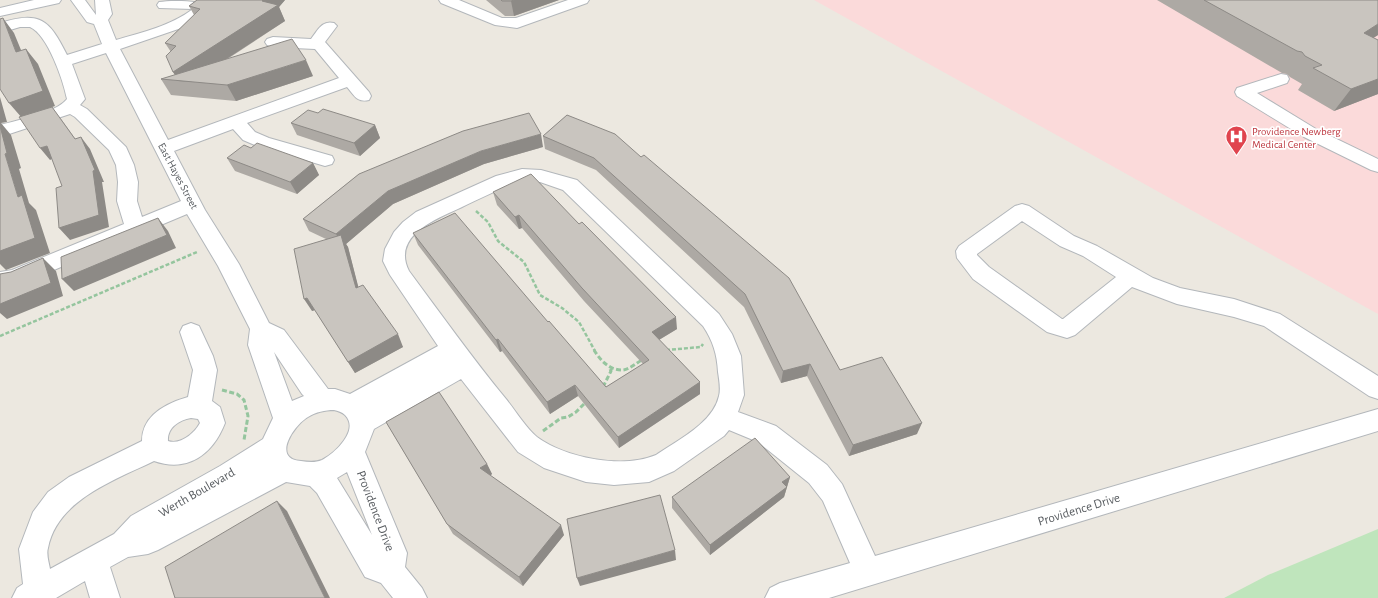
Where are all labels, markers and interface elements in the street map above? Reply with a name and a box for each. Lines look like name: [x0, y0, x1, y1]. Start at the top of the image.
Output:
hospital icon: Providence Newberg Medical Center: [1224, 124, 1250, 157]
place label: Providence Newberg Medical Center: [1252, 126, 1341, 150]
street label: East Hayes Street: [156, 141, 200, 211]
street label: Werth Boulevard: [157, 466, 237, 520]
street label: Providence Drive: [354, 469, 396, 553]
street label: Providence Drive: [1036, 491, 1122, 529]

